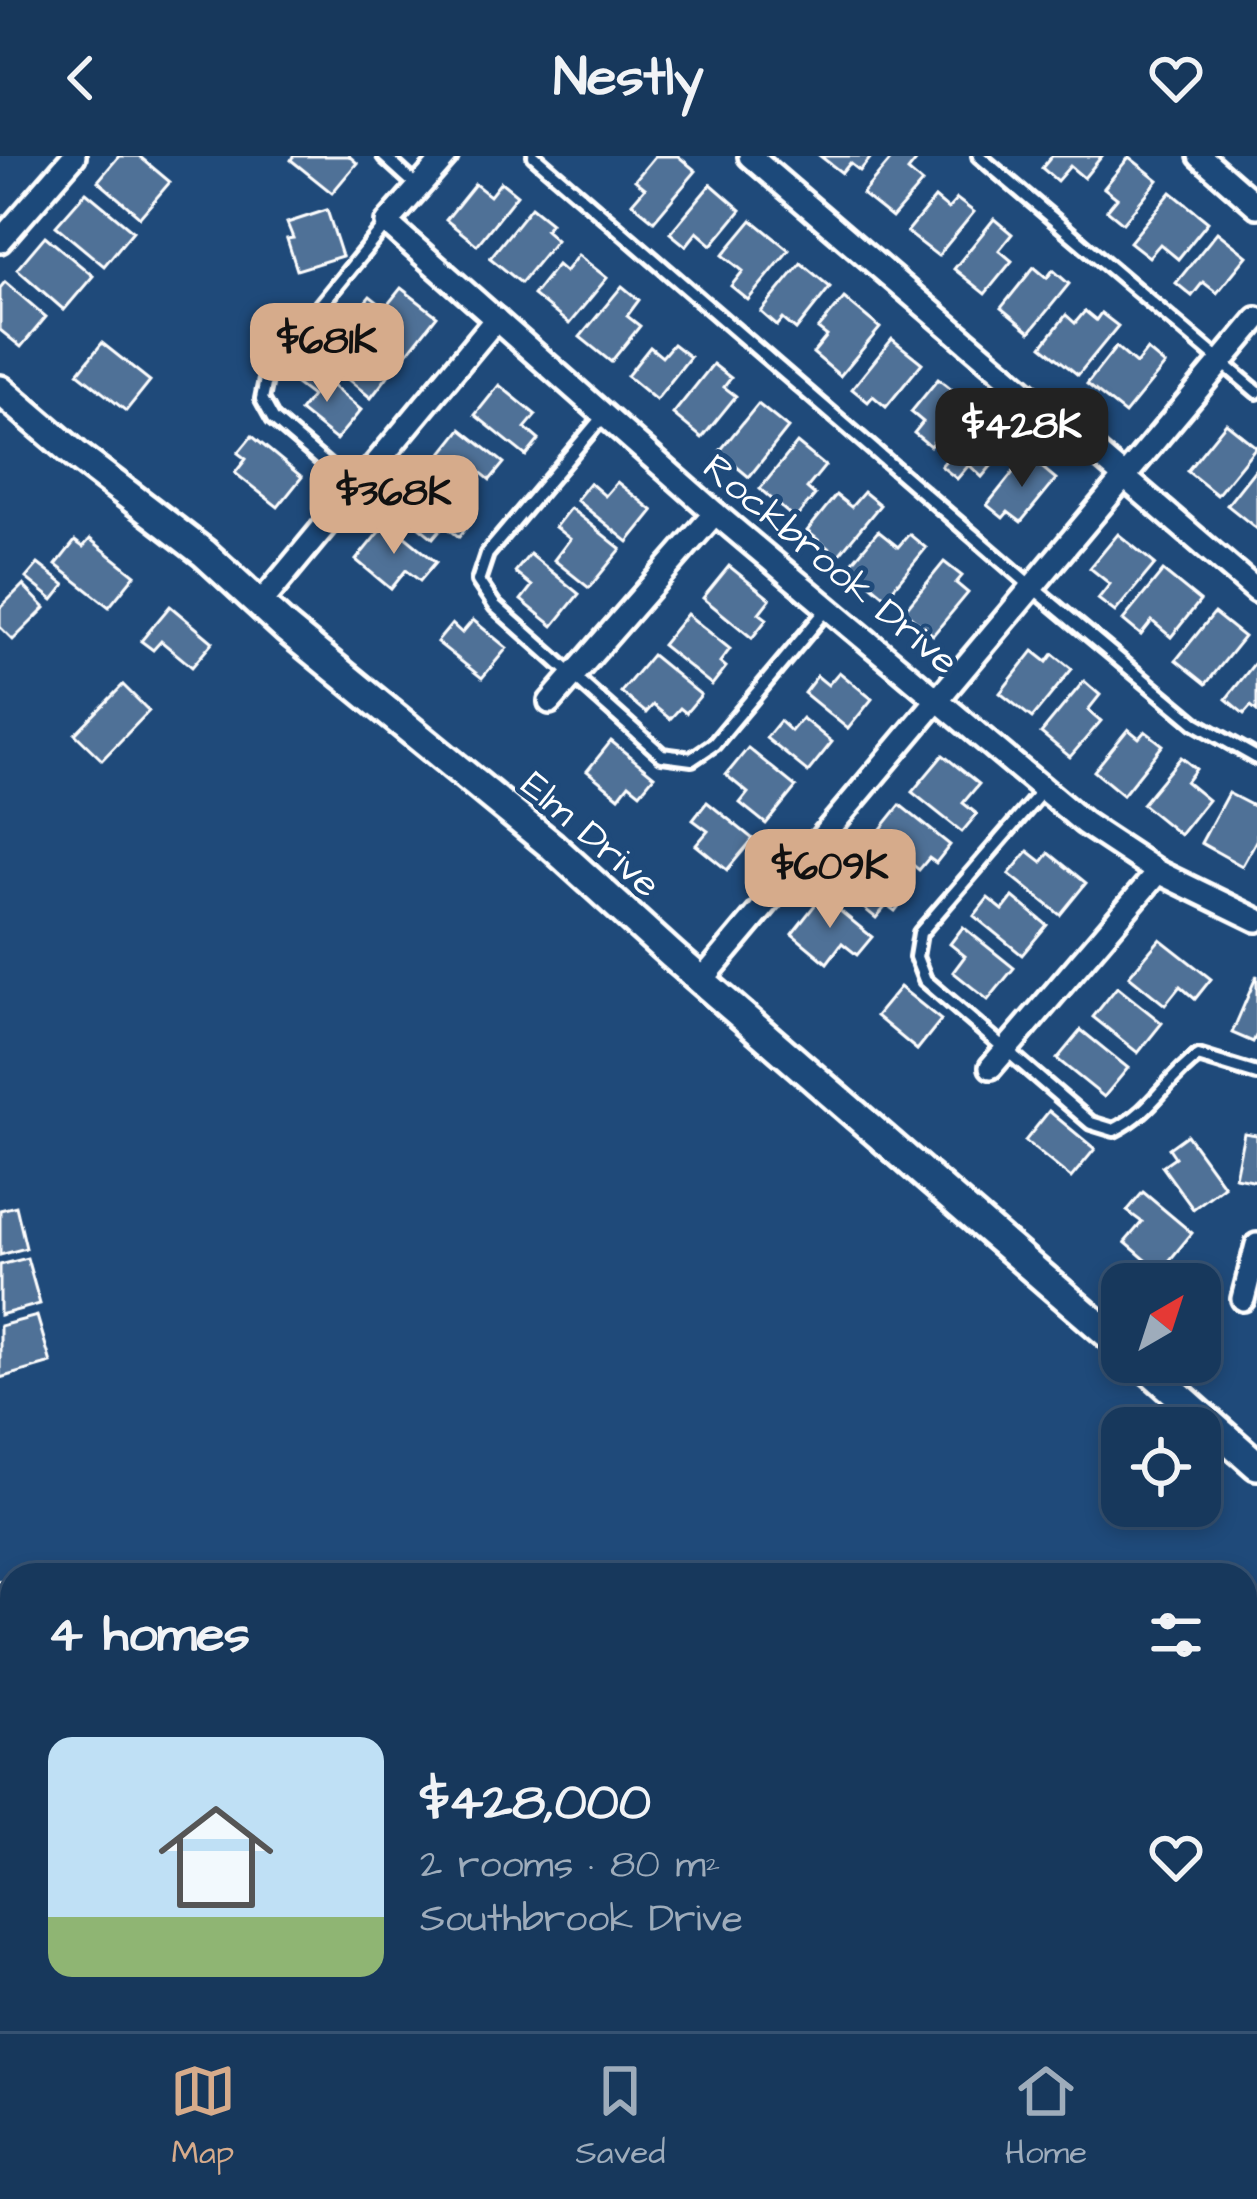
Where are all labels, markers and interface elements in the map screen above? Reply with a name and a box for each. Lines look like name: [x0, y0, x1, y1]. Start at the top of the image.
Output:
text: Nestly: [553, 41, 704, 116]
icon: back: [48, 45, 114, 111]
icon: heart: [1143, 45, 1209, 111]
pin: $681K: [243, 303, 411, 405]
text: $681K: [277, 315, 377, 369]
pin: $428K: [938, 388, 1106, 490]
text: $428K: [962, 400, 1082, 454]
street label: Rockbrook Drive: [690, 442, 970, 689]
pin: $368K: [310, 455, 478, 557]
text: $368K: [337, 467, 451, 521]
street label: Elm Drive: [508, 759, 672, 911]
pin: $609K: [746, 829, 914, 931]
text: $609K: [772, 841, 888, 895]
north arrow: [1101, 1263, 1221, 1383]
map controls: [1101, 1263, 1221, 1527]
button: locate: [1101, 1407, 1221, 1527]
text: 4 homes: [48, 1600, 250, 1671]
icon: filters: [1143, 1602, 1209, 1668]
text: $428,000: [420, 1768, 651, 1839]
icon: home: [144, 1785, 288, 1929]
icon: heart: [1143, 1824, 1209, 1890]
text: 2 rooms · 80 m²: [420, 1839, 720, 1893]
text: Southbrook Drive: [420, 1893, 743, 1947]
tab: Map: [170, 2058, 236, 2176]
tab: Saved: [576, 2058, 665, 2176]
tab: Home: [1005, 2058, 1087, 2176]

